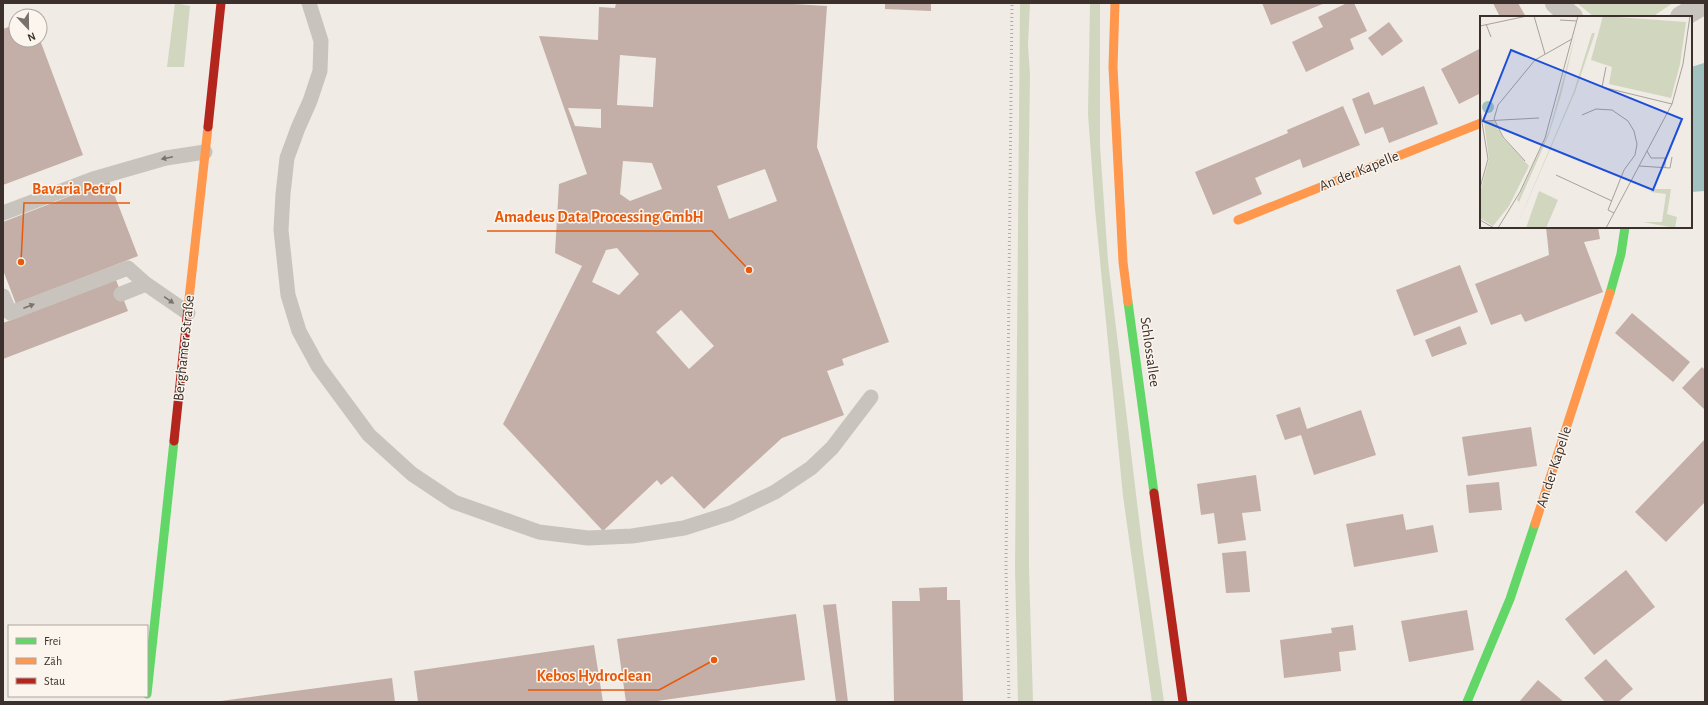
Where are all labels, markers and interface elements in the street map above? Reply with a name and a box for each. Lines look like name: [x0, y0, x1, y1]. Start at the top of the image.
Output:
north arrow: [8, 8, 48, 48]
inset map: [1480, 16, 1692, 228]
text: N: [26, 30, 37, 43]
street label: An der Kapelle: [1317, 148, 1401, 194]
one-way arrow: [160, 156, 173, 162]
callout: Bavaria Petrol: [24, 175, 130, 203]
text: Bavaria Petrol: [32, 181, 122, 197]
callout: Amadeus Data Processing GmbH: [487, 203, 712, 231]
text: Amadeus Data Processing GmbH: [494, 209, 704, 225]
street label: Berghamer Straße: [171, 294, 197, 402]
one-way arrow: [164, 296, 174, 304]
one-way arrow: [23, 303, 35, 309]
street label: Schlossallee: [1138, 316, 1162, 388]
street label: An der Kapelle: [1534, 424, 1574, 510]
legend: [8, 625, 148, 697]
text: Frei: [44, 635, 61, 647]
text: Zäh: [44, 655, 62, 667]
callout: Kebos Hydroclean: [528, 662, 659, 690]
text: Kebos Hydroclean: [537, 668, 651, 685]
text: Stau: [44, 675, 65, 687]

